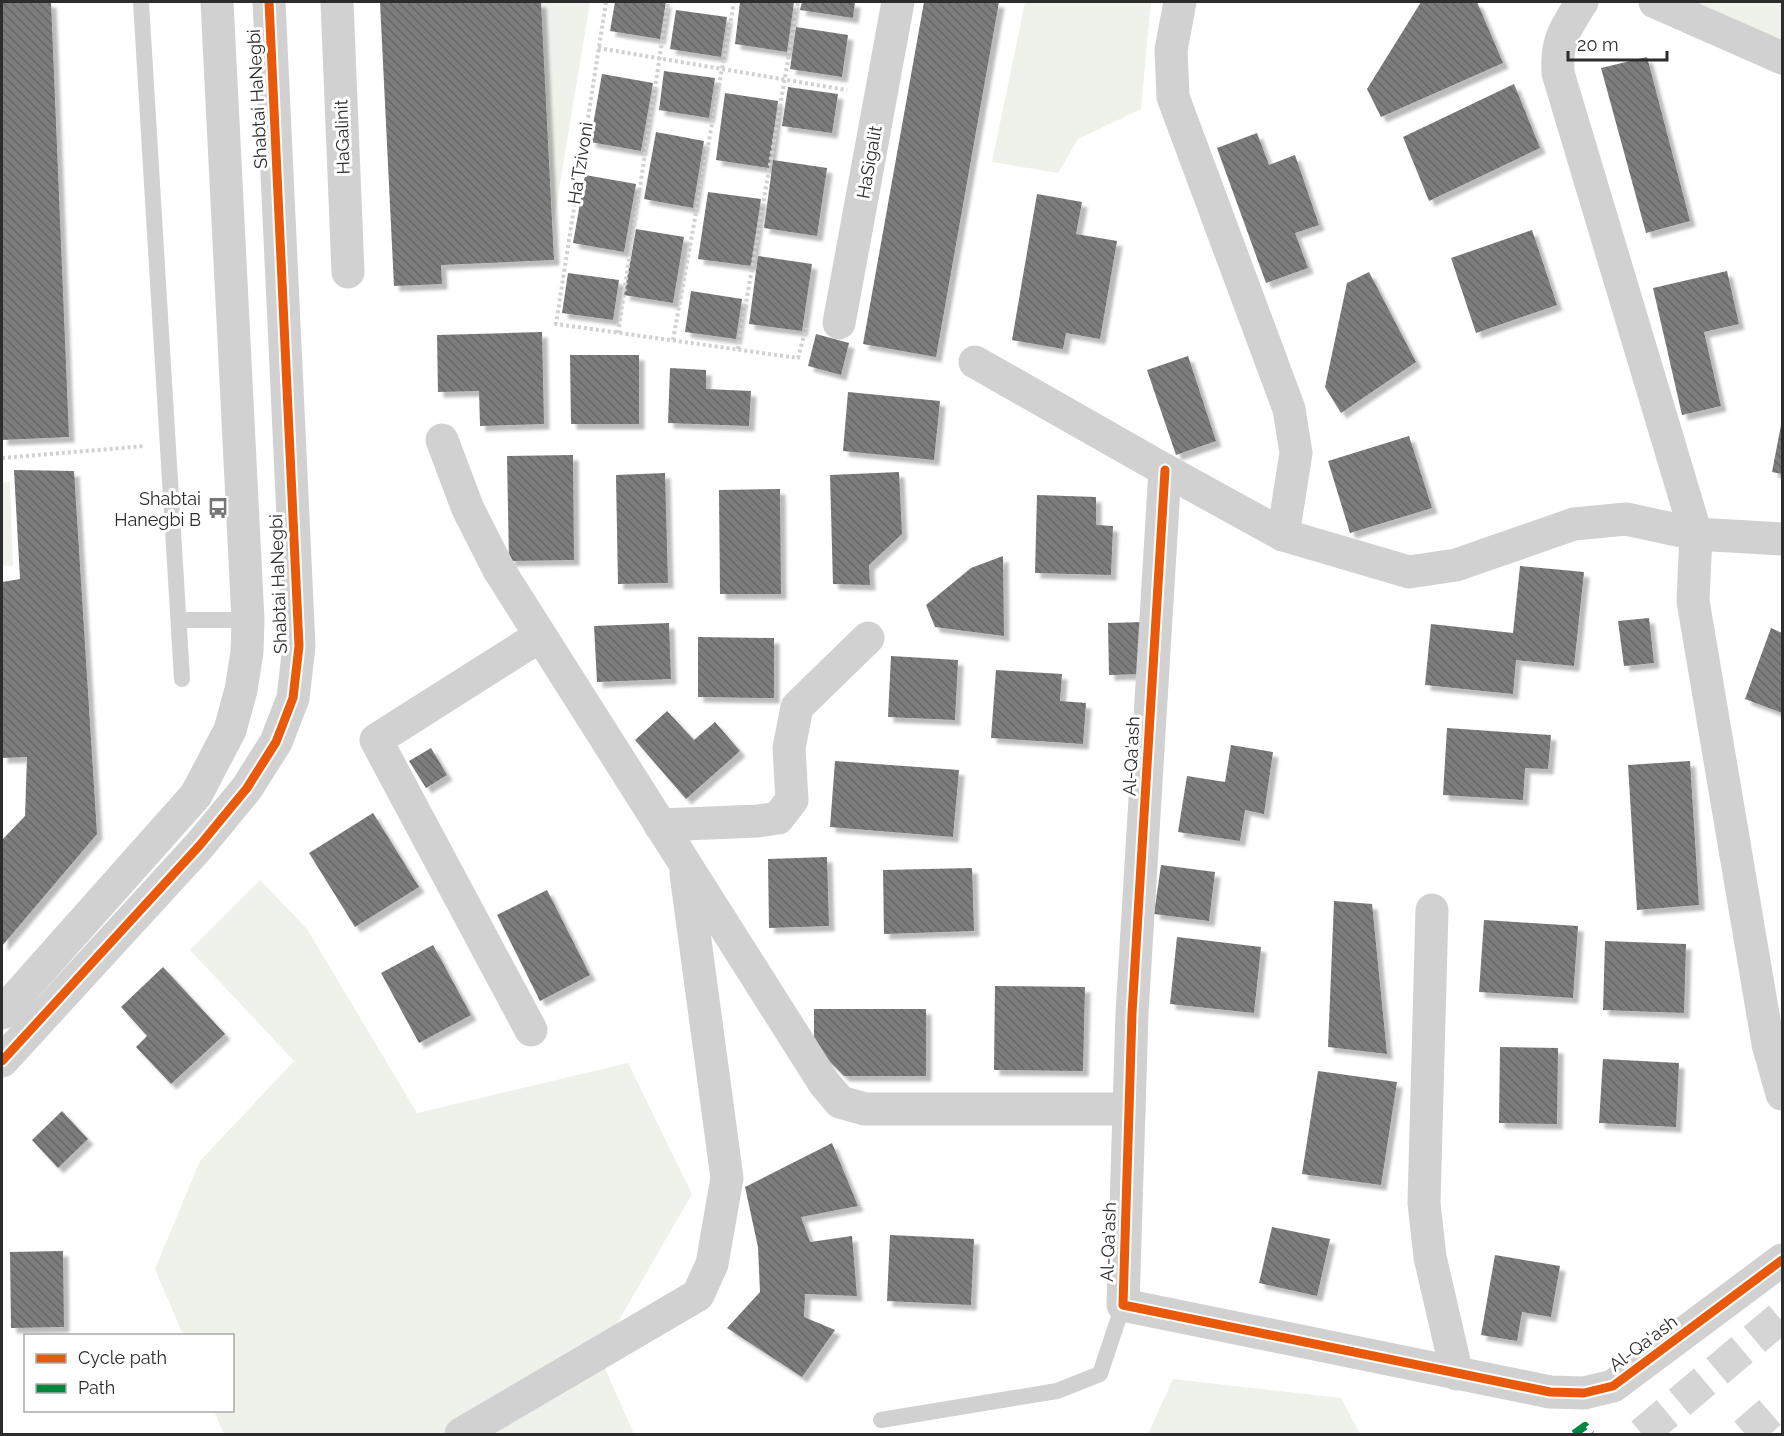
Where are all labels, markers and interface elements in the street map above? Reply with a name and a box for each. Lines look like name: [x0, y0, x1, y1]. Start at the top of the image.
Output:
scale bar: [1568, 24, 1667, 62]
street label: Shabtai HaNegbi: [243, 29, 271, 169]
text: 20 m: [1577, 34, 1619, 55]
street label: HaGalinit: [330, 99, 354, 175]
street label: Ha'Tzivoni: [563, 120, 597, 206]
street label: HaSigalit: [852, 124, 886, 200]
place label: Shabtai Hanegbi B: [114, 488, 201, 530]
bus stop icon: Shabtai Hanegbi B: [206, 496, 230, 520]
street label: Shabtai HaNegbi: [265, 514, 291, 654]
street label: Al-Qa'ash: [1118, 716, 1144, 796]
street label: Al-Qa'ash: [1096, 1202, 1120, 1282]
street label: Al-Qa'ash: [1605, 1311, 1681, 1375]
legend: [24, 1334, 234, 1412]
text: Cycle path: [78, 1347, 167, 1368]
text: Path: [78, 1377, 115, 1398]

